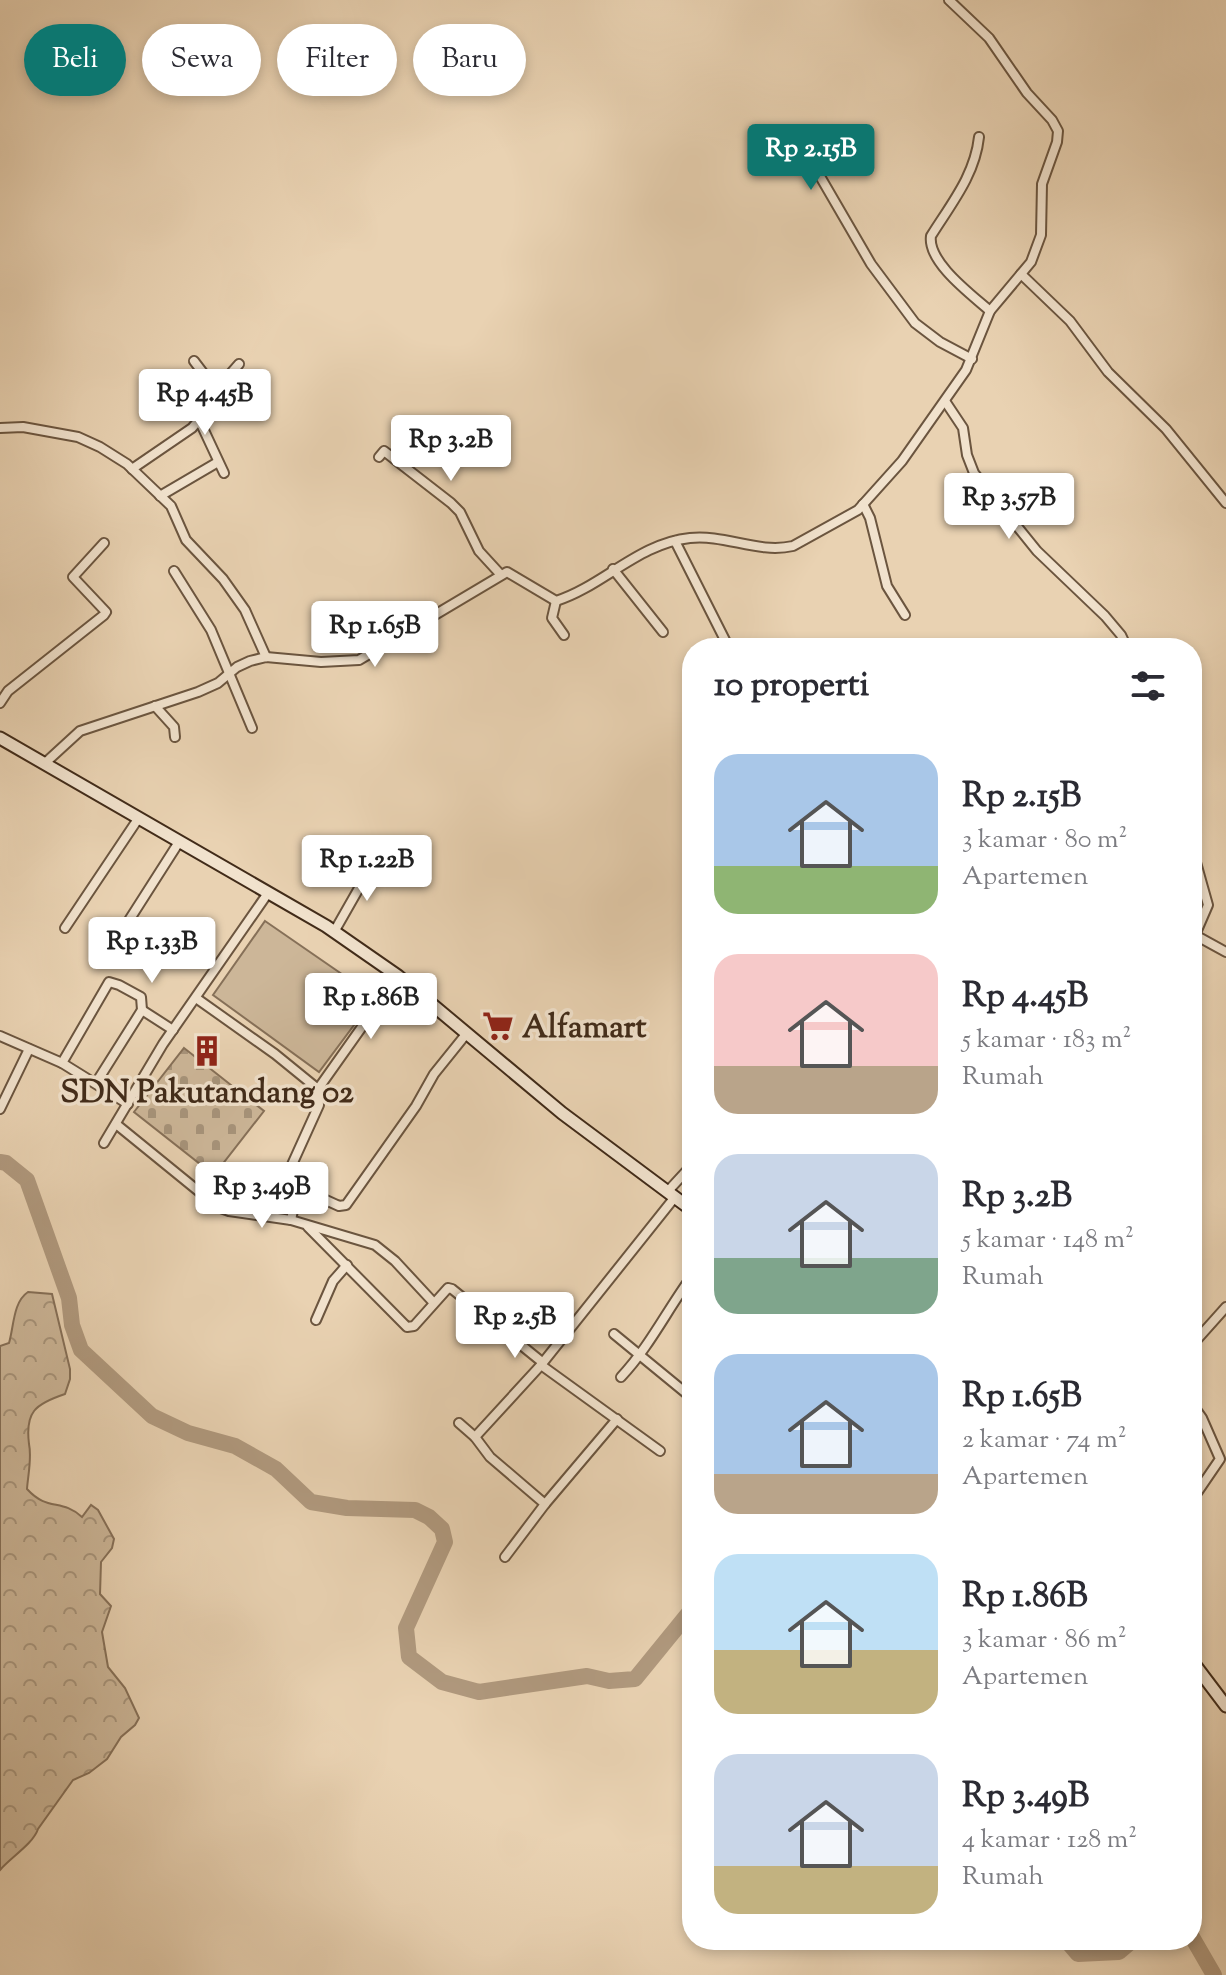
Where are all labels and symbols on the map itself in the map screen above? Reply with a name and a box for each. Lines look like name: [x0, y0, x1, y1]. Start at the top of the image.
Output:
pin: Rp 2.15B: [728, 124, 894, 192]
pin: Rp 4.45B: [122, 369, 288, 437]
pin: Rp 3.2B: [377, 415, 525, 483]
pin: Rp 3.57B: [926, 473, 1092, 541]
pin: Rp 1.65B: [292, 601, 458, 669]
pin: Rp 1.22B: [284, 835, 450, 903]
pin: Rp 1.33B: [69, 917, 235, 985]
pin: Rp 1.86B: [288, 973, 454, 1041]
place label: Alfamart: [522, 1006, 646, 1052]
supermarket icon: Alfamart: [481, 1009, 515, 1043]
building icon: SDN Pakutandang 02: [190, 1034, 224, 1068]
place label: SDN Pakutandang 02: [60, 1071, 354, 1117]
pin: Rp 3.49B: [179, 1162, 345, 1230]
pin: Rp 2.5B: [441, 1292, 589, 1360]

